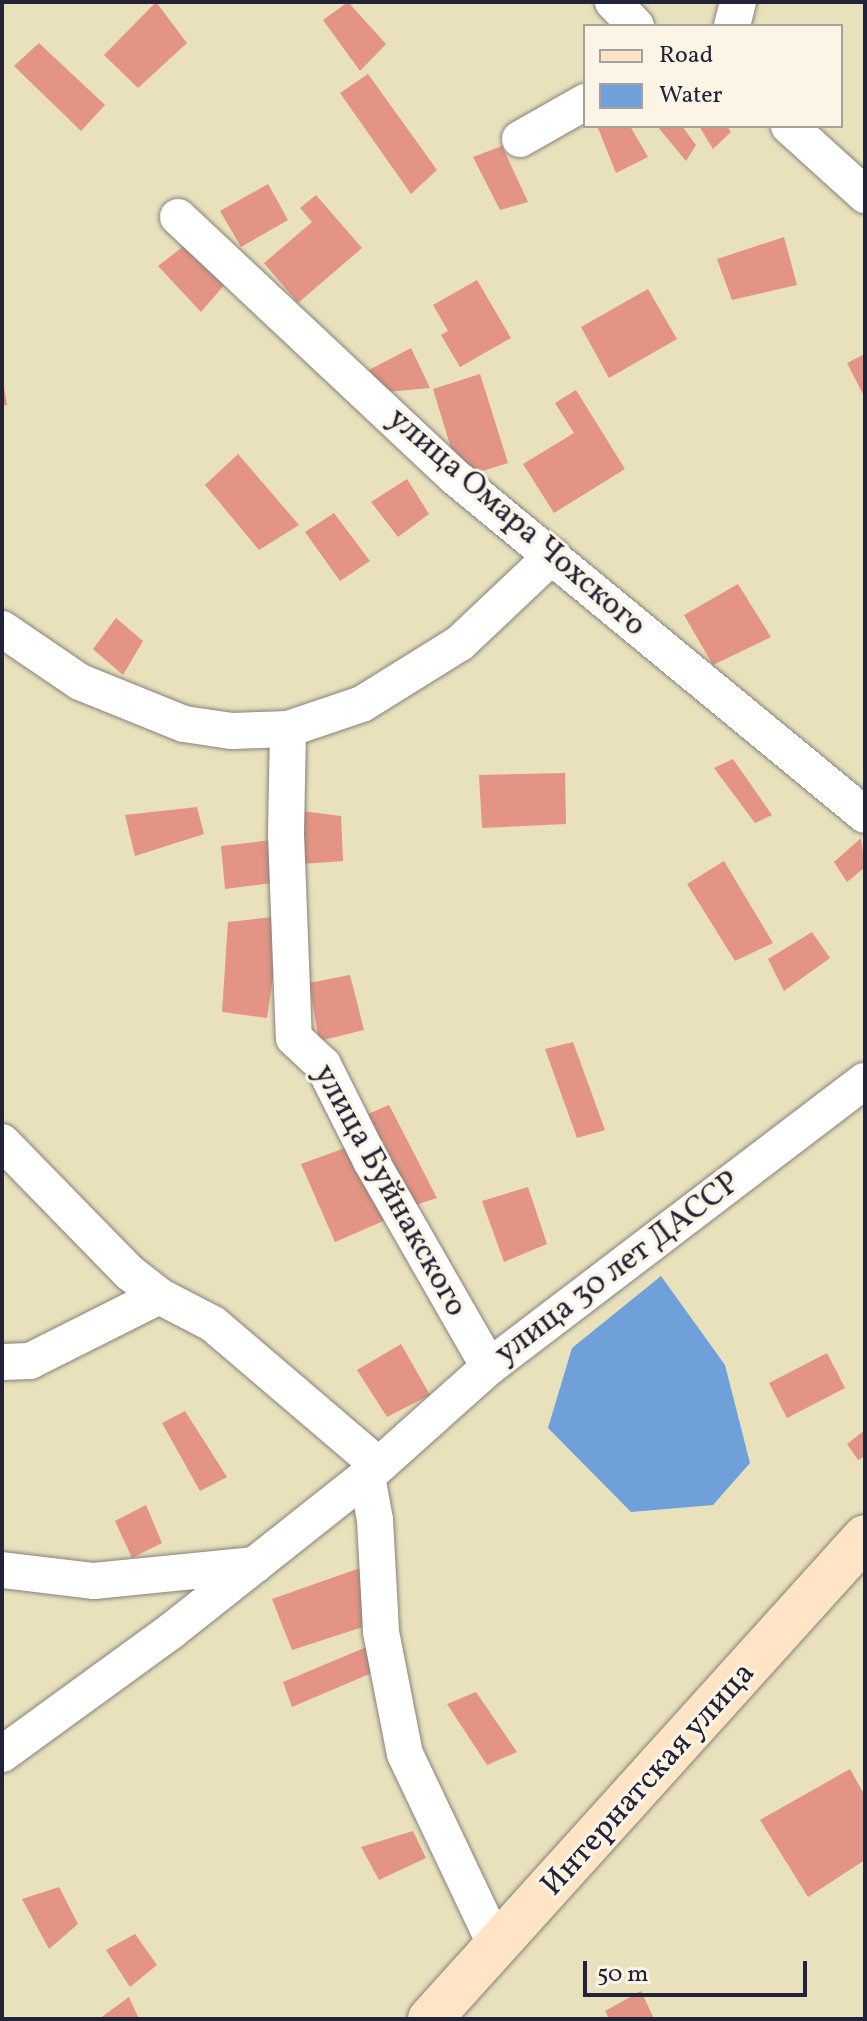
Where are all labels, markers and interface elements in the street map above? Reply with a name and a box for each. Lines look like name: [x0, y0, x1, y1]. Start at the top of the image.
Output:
legend: [583, 24, 843, 128]
text: Road: [659, 39, 713, 73]
text: Water: [659, 79, 723, 113]
street label: улица Омара Чохского: [379, 400, 653, 646]
street label: улица Буйнакского: [304, 1058, 474, 1324]
street label: улица 30 лет ДАССР: [488, 1164, 748, 1374]
street label: Интернатская улица: [534, 1655, 764, 1905]
scale bar: [587, 1945, 811, 1995]
text: 50 m: [597, 1958, 649, 1992]

